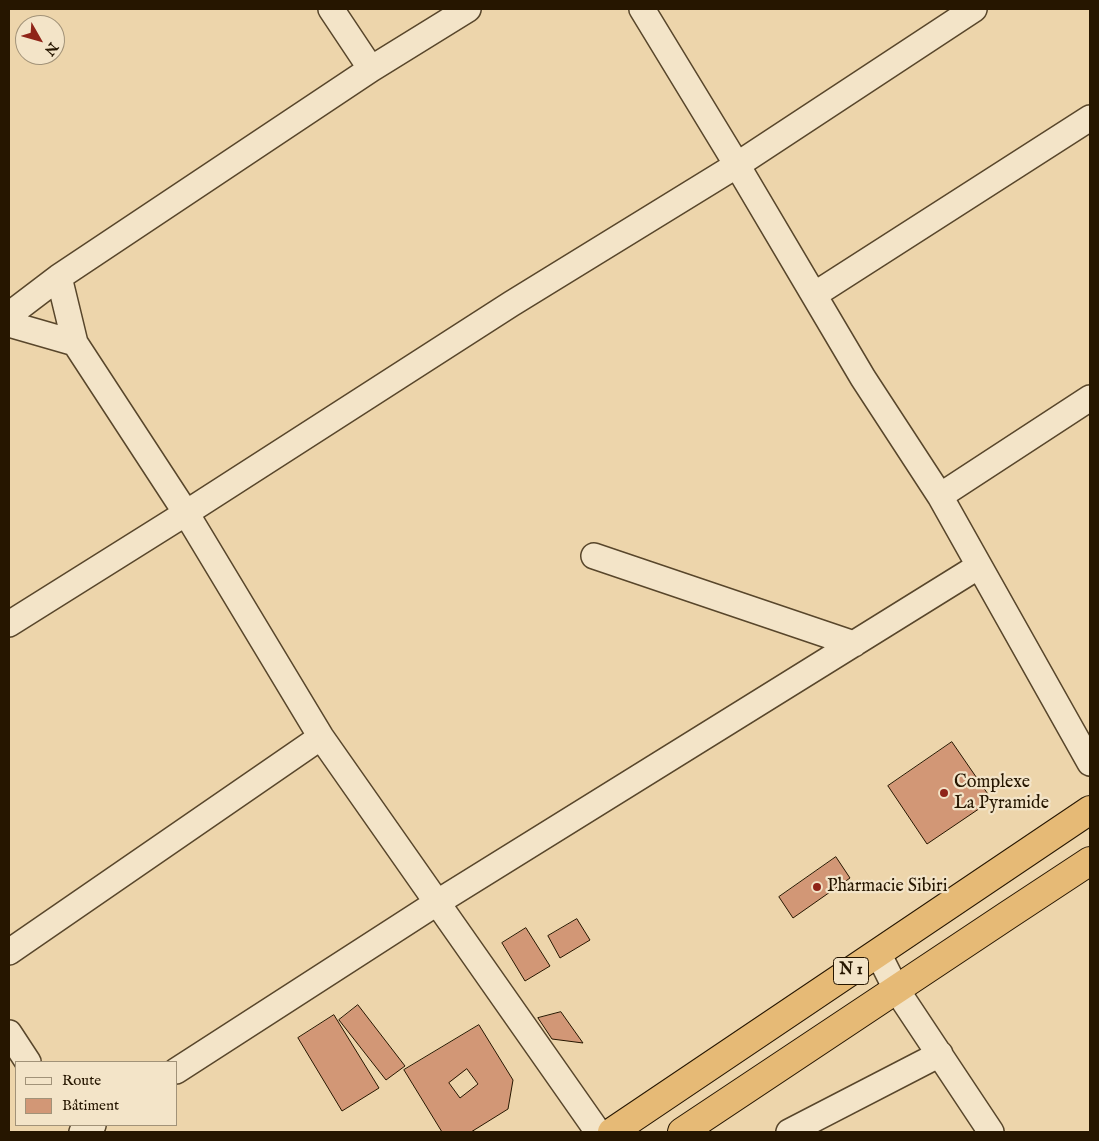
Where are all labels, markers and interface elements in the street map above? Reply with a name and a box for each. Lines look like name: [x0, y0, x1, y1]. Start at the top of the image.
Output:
north arrow: [15, 15, 65, 65]
text: N: [40, 38, 62, 59]
place label: Complexe La Pyramide: [954, 772, 1049, 814]
marker: Complexe La Pyramide: [938, 787, 950, 799]
place label: Pharmacie Sibiri: [827, 876, 947, 898]
marker: Pharmacie Sibiri: [811, 881, 823, 893]
road number: N 1: [834, 958, 868, 984]
legend: [15, 1061, 178, 1126]
text: Route: [62, 1071, 101, 1090]
text: Bâtiment: [62, 1096, 119, 1115]

